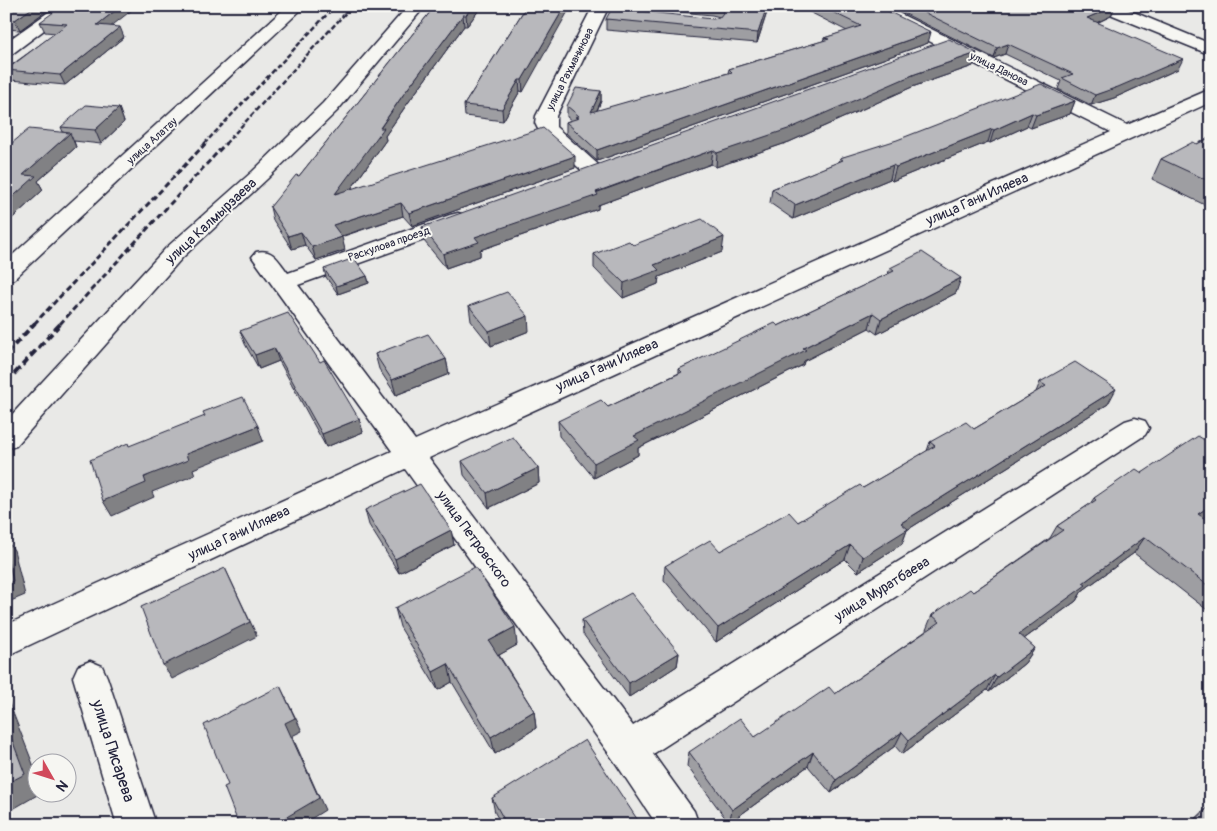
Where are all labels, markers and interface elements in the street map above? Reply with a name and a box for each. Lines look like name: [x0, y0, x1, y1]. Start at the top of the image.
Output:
street label: улица Рахманинова: [543, 26, 596, 113]
street label: улица Данова: [967, 49, 1030, 89]
street label: улица Алатау: [123, 115, 180, 168]
street label: улица Гани Иляева: [922, 169, 1031, 230]
street label: улица Калмырзаева: [161, 174, 260, 268]
street label: Раскулова проезд: [347, 224, 432, 264]
street label: улица Гани Иляева: [552, 335, 661, 396]
street label: улица Петровского: [433, 487, 515, 591]
street label: улица Гани Иляева: [185, 502, 292, 564]
street label: улица Муратбаева: [830, 553, 933, 626]
street label: улица Писарева: [87, 696, 139, 805]
north arrow: [28, 754, 78, 804]
text: N: [52, 777, 71, 795]

